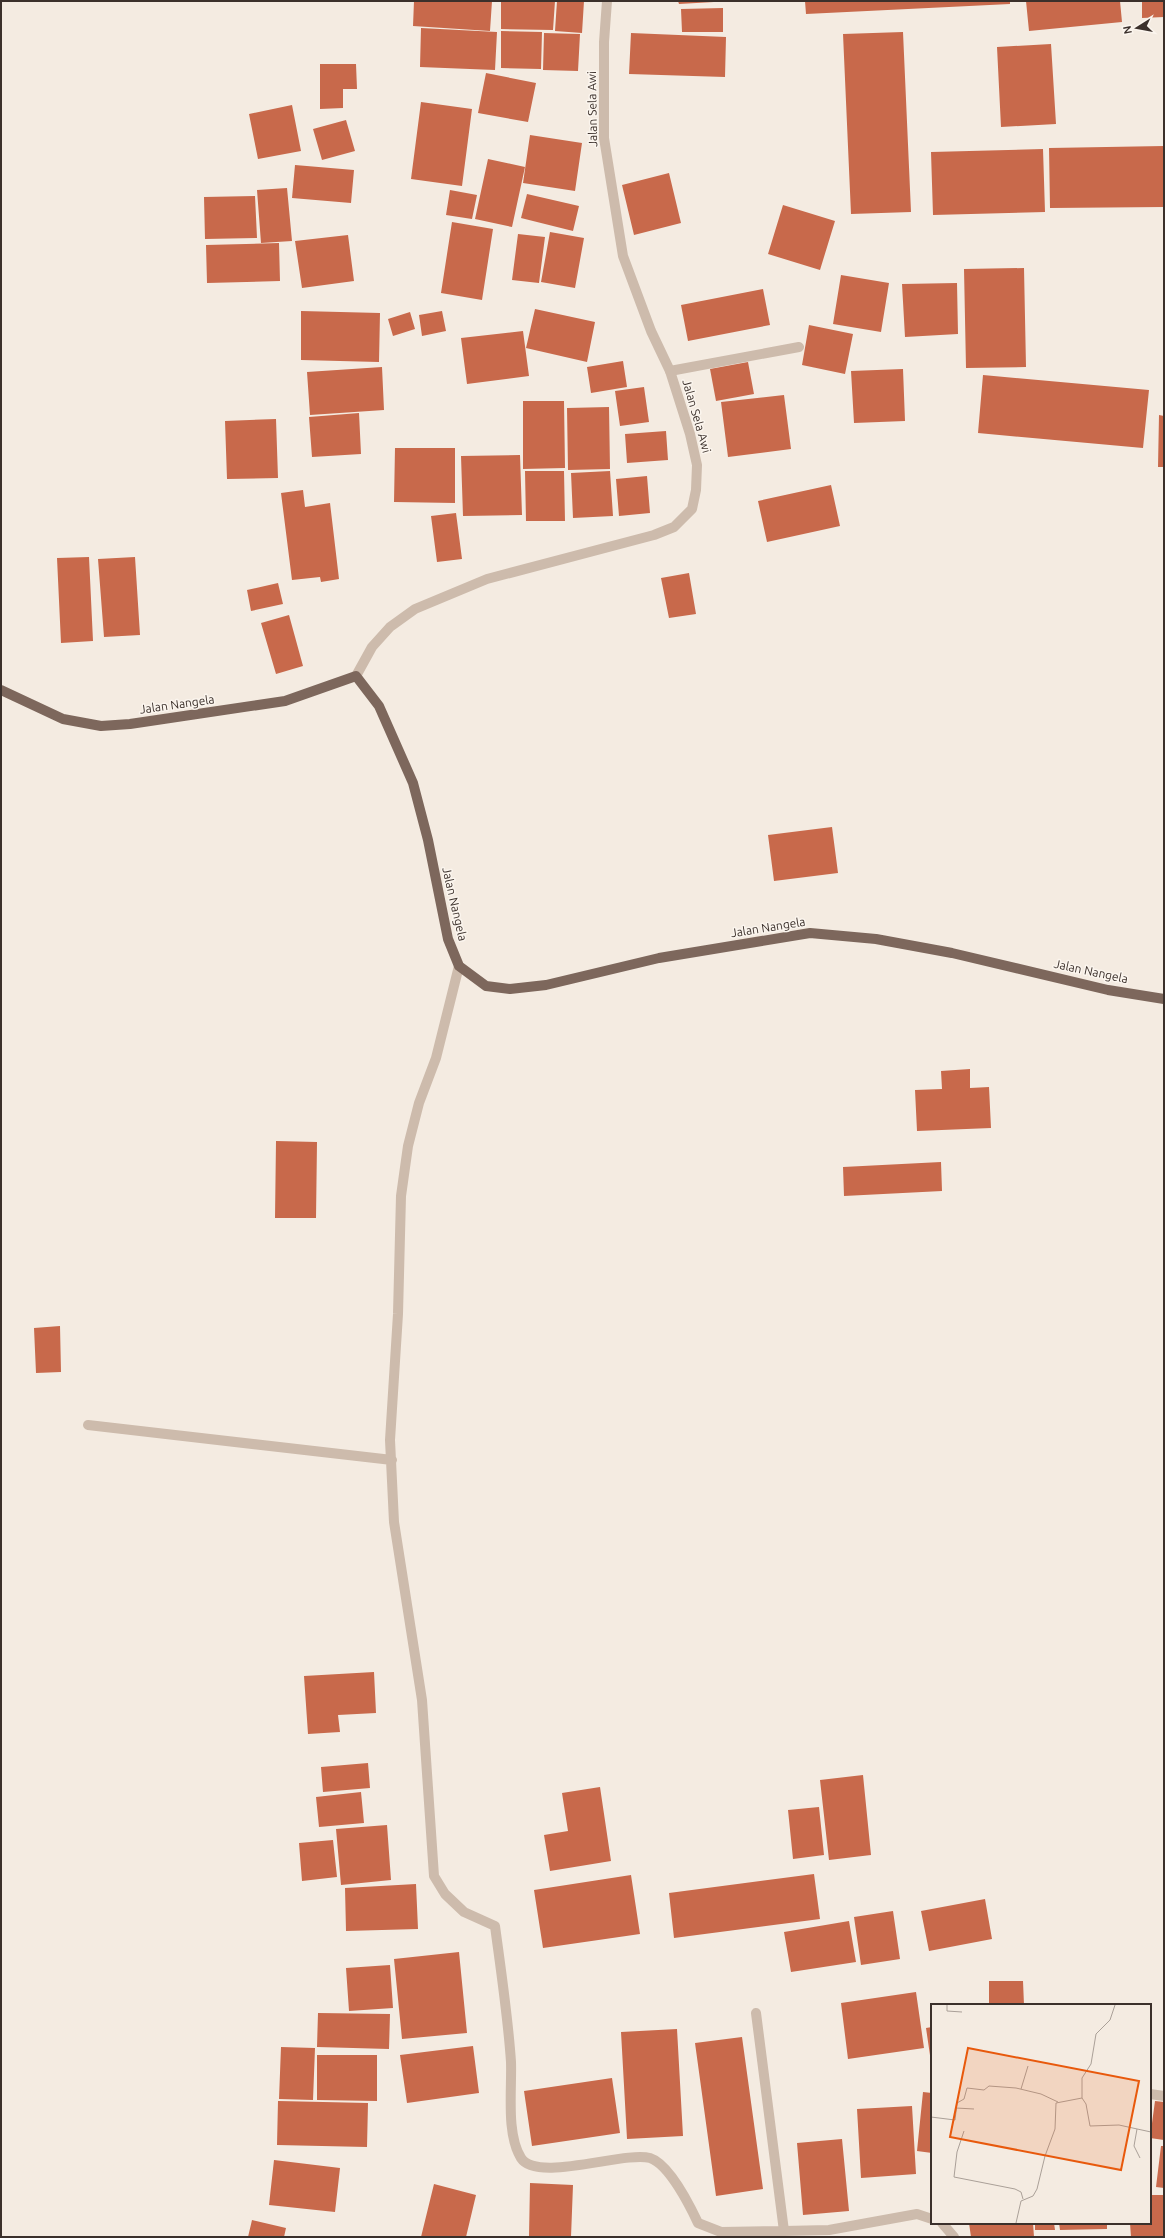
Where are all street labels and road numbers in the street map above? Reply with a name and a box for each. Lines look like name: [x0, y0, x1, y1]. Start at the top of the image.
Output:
street label: Jalan Sela Awi: [585, 71, 599, 147]
street label: Jalan Sela Awi: [680, 378, 714, 454]
street label: Jalan Nangela: [139, 692, 215, 716]
street label: Jalan Nangela: [440, 866, 470, 942]
street label: Jalan Nangela: [730, 915, 806, 939]
street label: Jalan Nangela: [1053, 957, 1129, 985]

